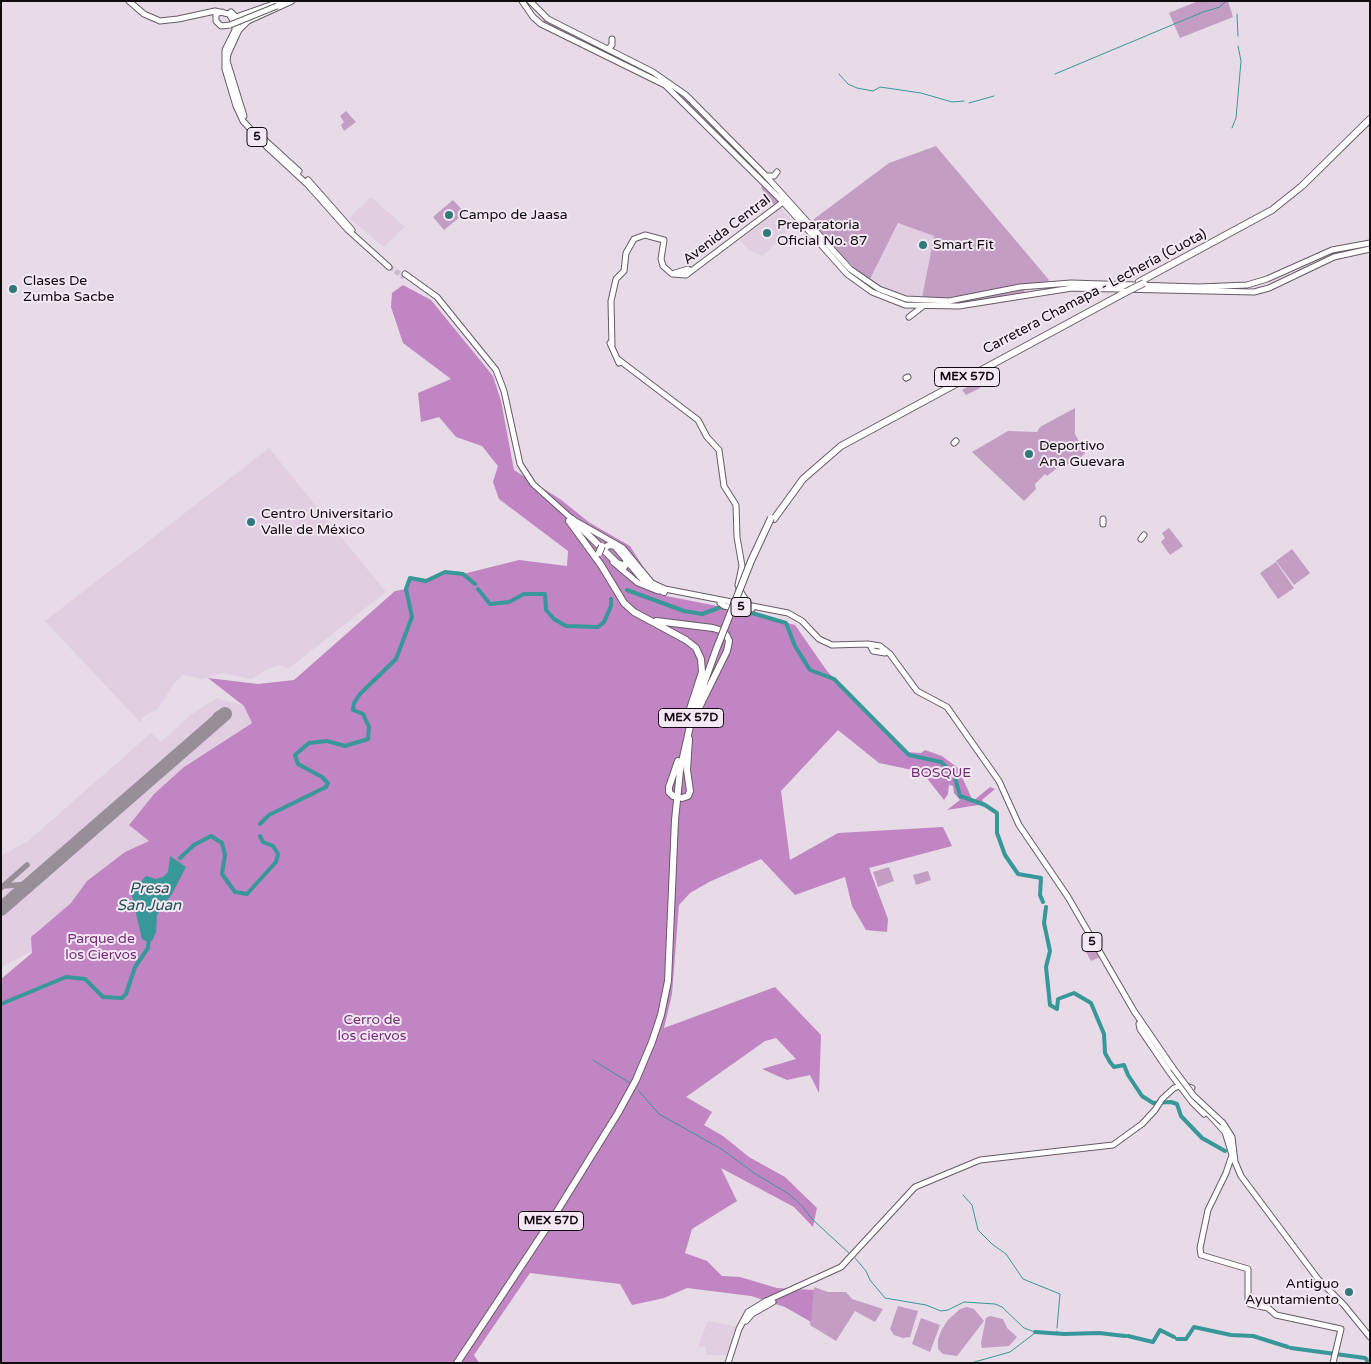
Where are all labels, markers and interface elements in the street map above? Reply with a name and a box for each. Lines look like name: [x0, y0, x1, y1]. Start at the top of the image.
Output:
road number: 5: [247, 128, 267, 146]
street label: Avenida Central: [680, 192, 774, 268]
place label: Campo de Jaasa: [459, 207, 568, 223]
marker: Campo de Jaasa: [443, 209, 455, 221]
place label: Preparatoria Oficial No. 87: [777, 217, 868, 250]
street label: Carretera Chamapa - Lechería (Cuota): [980, 226, 1210, 358]
marker: Preparatoria Oficial No. 87: [761, 227, 773, 239]
place label: Smart Fit: [933, 237, 994, 253]
marker: Smart Fit: [917, 239, 929, 251]
place label: Clases De Zumba Sacbe: [23, 273, 114, 306]
marker: Clases De Zumba Sacbe: [7, 283, 19, 295]
road number: MEX 57D: [934, 368, 1000, 387]
place label: Deportivo Ana Guevara: [1039, 438, 1125, 471]
marker: Deportivo Ana Guevara: [1023, 448, 1035, 460]
place label: Centro Universitario Valle de México: [261, 506, 393, 538]
marker: Centro Universitario Valle de México: [245, 516, 257, 528]
road number: 5: [731, 598, 751, 616]
road number: MEX 57D: [658, 708, 724, 728]
park label: BOSQUE: [911, 765, 971, 781]
water label: Presa San Juan: [117, 880, 181, 915]
park label: Parque de los Ciervos: [65, 931, 137, 964]
road number: 5: [1082, 932, 1102, 952]
park label: Cerro de los ciervos: [337, 1012, 407, 1044]
road number: MEX 57D: [518, 1212, 584, 1230]
place label: Antiguo Ayuntamiento: [1245, 1276, 1339, 1308]
marker: Antiguo Ayuntamiento: [1343, 1286, 1355, 1298]

